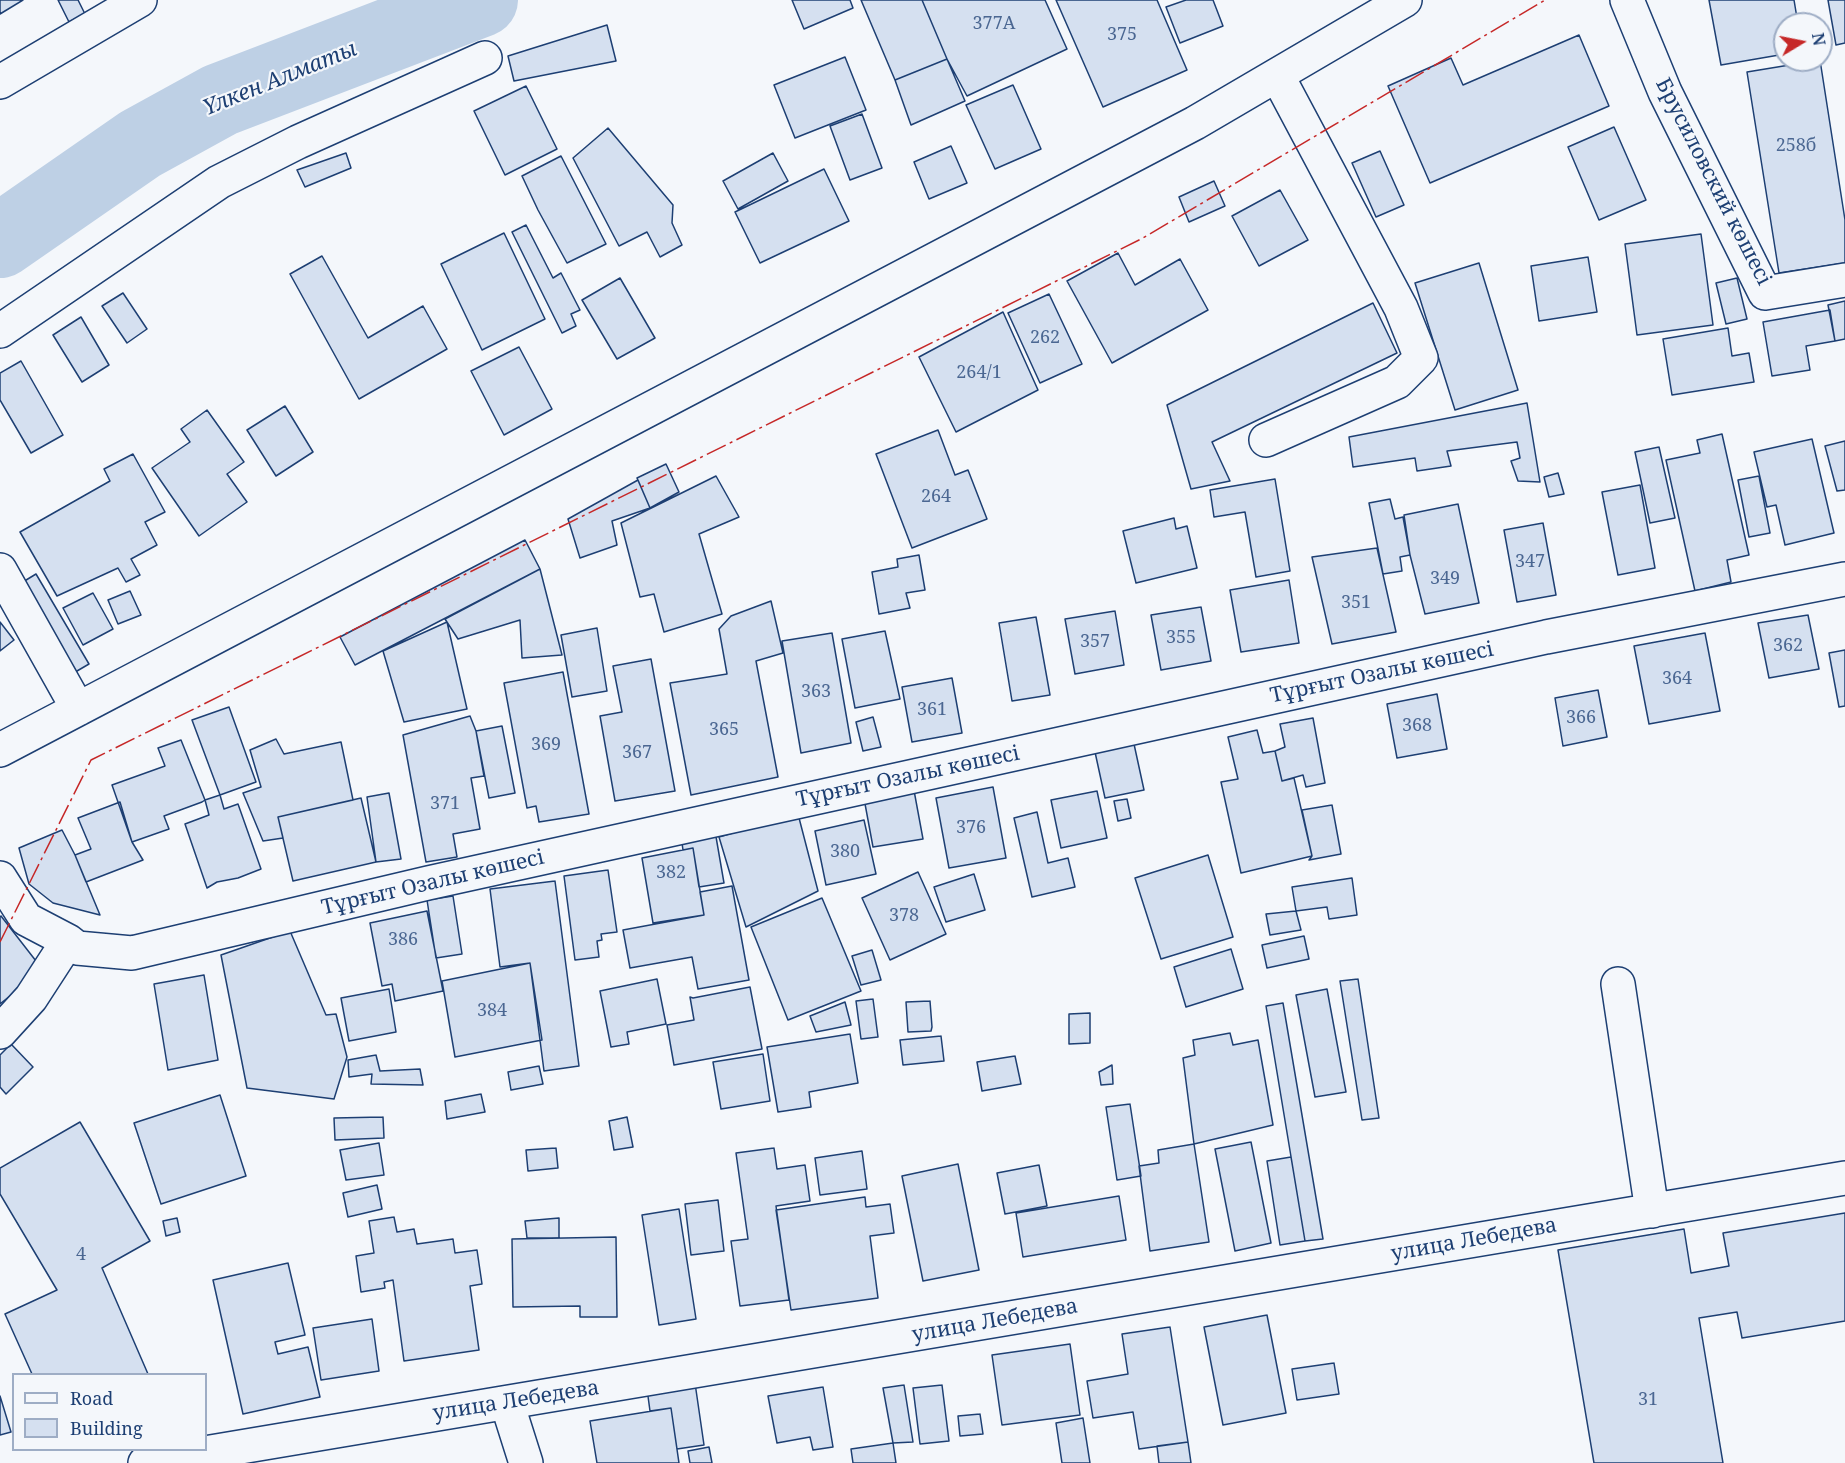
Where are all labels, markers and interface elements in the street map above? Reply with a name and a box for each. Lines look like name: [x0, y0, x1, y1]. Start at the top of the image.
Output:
north arrow: [1773, 12, 1833, 72]
house number: 377A: [973, 13, 1015, 35]
house number: 375: [1107, 24, 1137, 46]
text: N: [1807, 31, 1831, 47]
water label: Үлкен Алматы: [199, 36, 361, 122]
street label: Брусиловский көшесі: [1650, 74, 1776, 290]
house number: 258б: [1776, 135, 1816, 157]
house number: 262: [1030, 327, 1060, 349]
house number: 264/1: [956, 362, 1002, 384]
house number: 264: [921, 486, 951, 508]
house number: 347: [1515, 551, 1545, 573]
house number: 349: [1430, 568, 1460, 590]
house number: 351: [1341, 592, 1371, 614]
house number: 355: [1166, 627, 1196, 649]
house number: 357: [1080, 631, 1110, 653]
house number: 362: [1773, 635, 1803, 657]
street label: Тұрғыт Озалы көшесі: [1268, 637, 1496, 709]
house number: 364: [1662, 668, 1692, 690]
house number: 363: [801, 681, 831, 703]
house number: 361: [917, 699, 947, 721]
house number: 366: [1566, 707, 1596, 729]
house number: 368: [1402, 715, 1432, 737]
house number: 365: [709, 719, 739, 741]
house number: 369: [531, 734, 561, 756]
street label: Тұрғыт Озалы көшесі: [794, 741, 1022, 813]
house number: 367: [622, 742, 652, 764]
house number: 371: [430, 793, 460, 815]
house number: 376: [956, 817, 986, 839]
house number: 380: [830, 841, 860, 863]
street label: Тұрғыт Озалы көшесі: [319, 845, 547, 921]
house number: 382: [656, 862, 686, 884]
house number: 378: [889, 905, 919, 927]
house number: 386: [388, 929, 418, 951]
house number: 384: [477, 1000, 507, 1022]
street label: улица Лебедева: [1389, 1213, 1559, 1267]
house number: 4: [76, 1244, 86, 1266]
street label: улица Лебедева: [910, 1294, 1080, 1348]
legend: [12, 1373, 207, 1451]
street label: улица Лебедева: [431, 1375, 601, 1427]
text: Road: [70, 1386, 113, 1410]
house number: 31: [1638, 1389, 1658, 1411]
text: Building: [70, 1416, 143, 1440]

